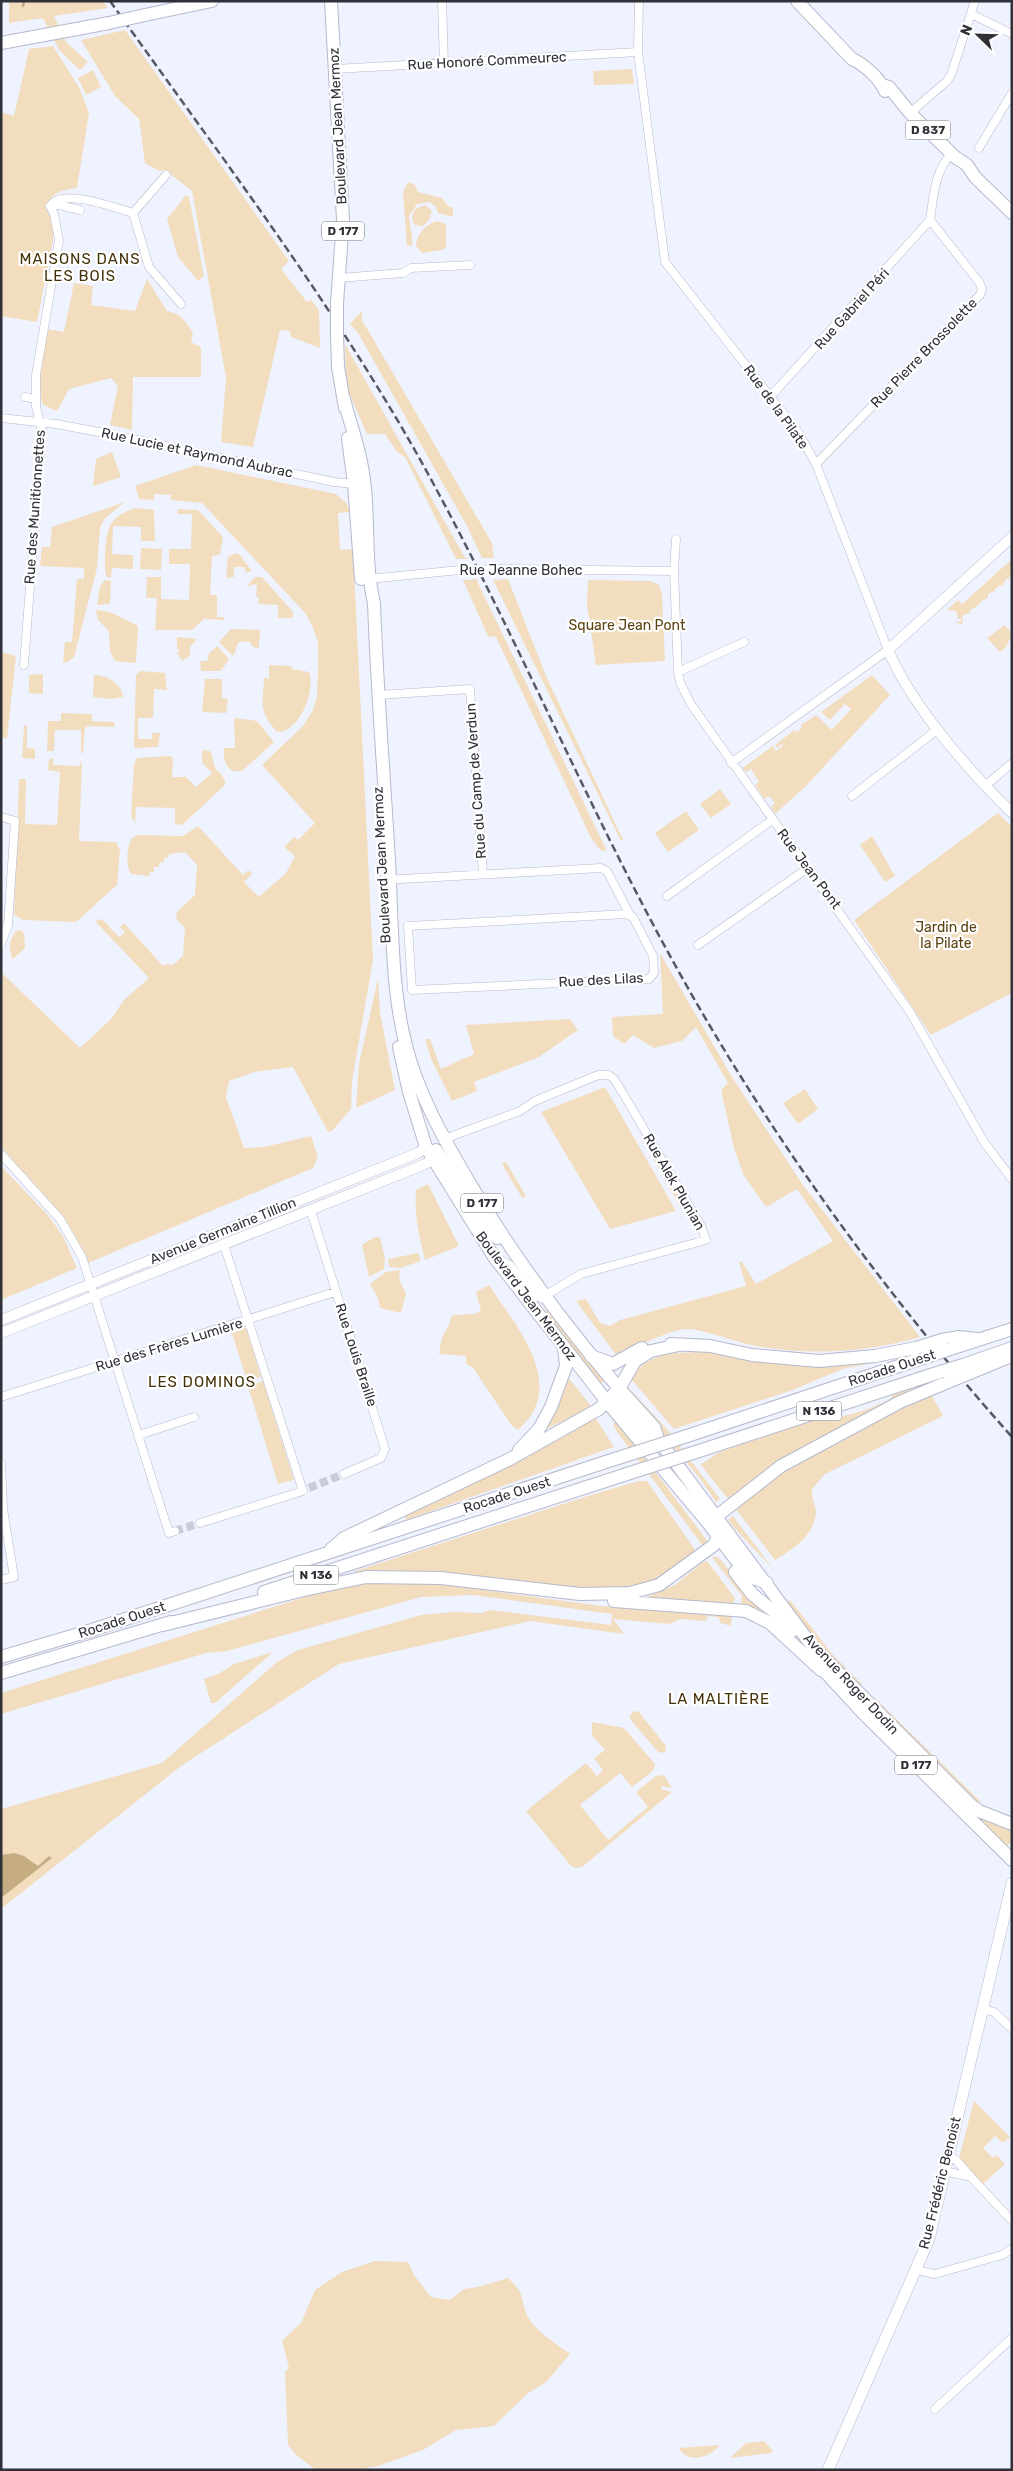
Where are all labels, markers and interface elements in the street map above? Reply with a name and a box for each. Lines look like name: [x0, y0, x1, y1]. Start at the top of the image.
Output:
north arrow: [953, 10, 1003, 60]
text: N: [957, 22, 976, 38]
street label: Boulevard Jean Mermoz: [325, 47, 351, 205]
street label: Rue Honoré Commeurec: [407, 48, 567, 74]
road number: D 837: [906, 120, 950, 140]
road number: D 177: [322, 222, 364, 240]
district label: MAISONS DANS LES BOIS: [20, 250, 140, 285]
street label: Rue Gabriel Péri: [811, 265, 893, 353]
street label: Rue Pierre Brossolette: [867, 295, 981, 411]
street label: Rue de la Pilate: [740, 362, 812, 452]
street label: Rue Lucie et Raymond Aubrac: [100, 424, 295, 482]
street label: Rue des Munitionnettes: [21, 429, 49, 585]
street label: Rue Jeanne Bohec: [459, 562, 583, 579]
park label: Square Jean Pont: [569, 617, 686, 634]
street label: Rue du Camp de Verdun: [462, 702, 490, 860]
street label: Boulevard Jean Mermoz: [369, 786, 395, 944]
street label: Rue Jean Pont: [773, 826, 845, 913]
park label: Jardin de la Pilate: [915, 919, 977, 952]
street label: Rue des Lilas: [558, 969, 644, 991]
street label: Rue Alek Plunian: [640, 1131, 708, 1233]
street label: Avenue Germaine Tillion: [147, 1194, 299, 1268]
road number: D 177: [461, 1194, 503, 1212]
street label: Boulevard Jean Mermoz: [472, 1228, 580, 1364]
street label: Rue Louis Braille: [331, 1301, 381, 1409]
street label: Rue des Frères Lumière: [93, 1314, 245, 1375]
street label: Rocade Ouest: [846, 1346, 938, 1390]
district label: LES DOMINOS: [148, 1373, 256, 1391]
road number: N 136: [796, 1402, 842, 1420]
street label: Rocade Ouest: [461, 1473, 553, 1517]
road number: N 136: [294, 1566, 338, 1584]
street label: Rocade Ouest: [76, 1598, 168, 1642]
street label: Avenue Roger Dodin: [800, 1630, 902, 1738]
district label: LA MALTIÈRE: [668, 1690, 770, 1708]
road number: D 177: [895, 1756, 937, 1774]
street label: Rue Frédéric Benoist: [915, 2115, 965, 2251]

